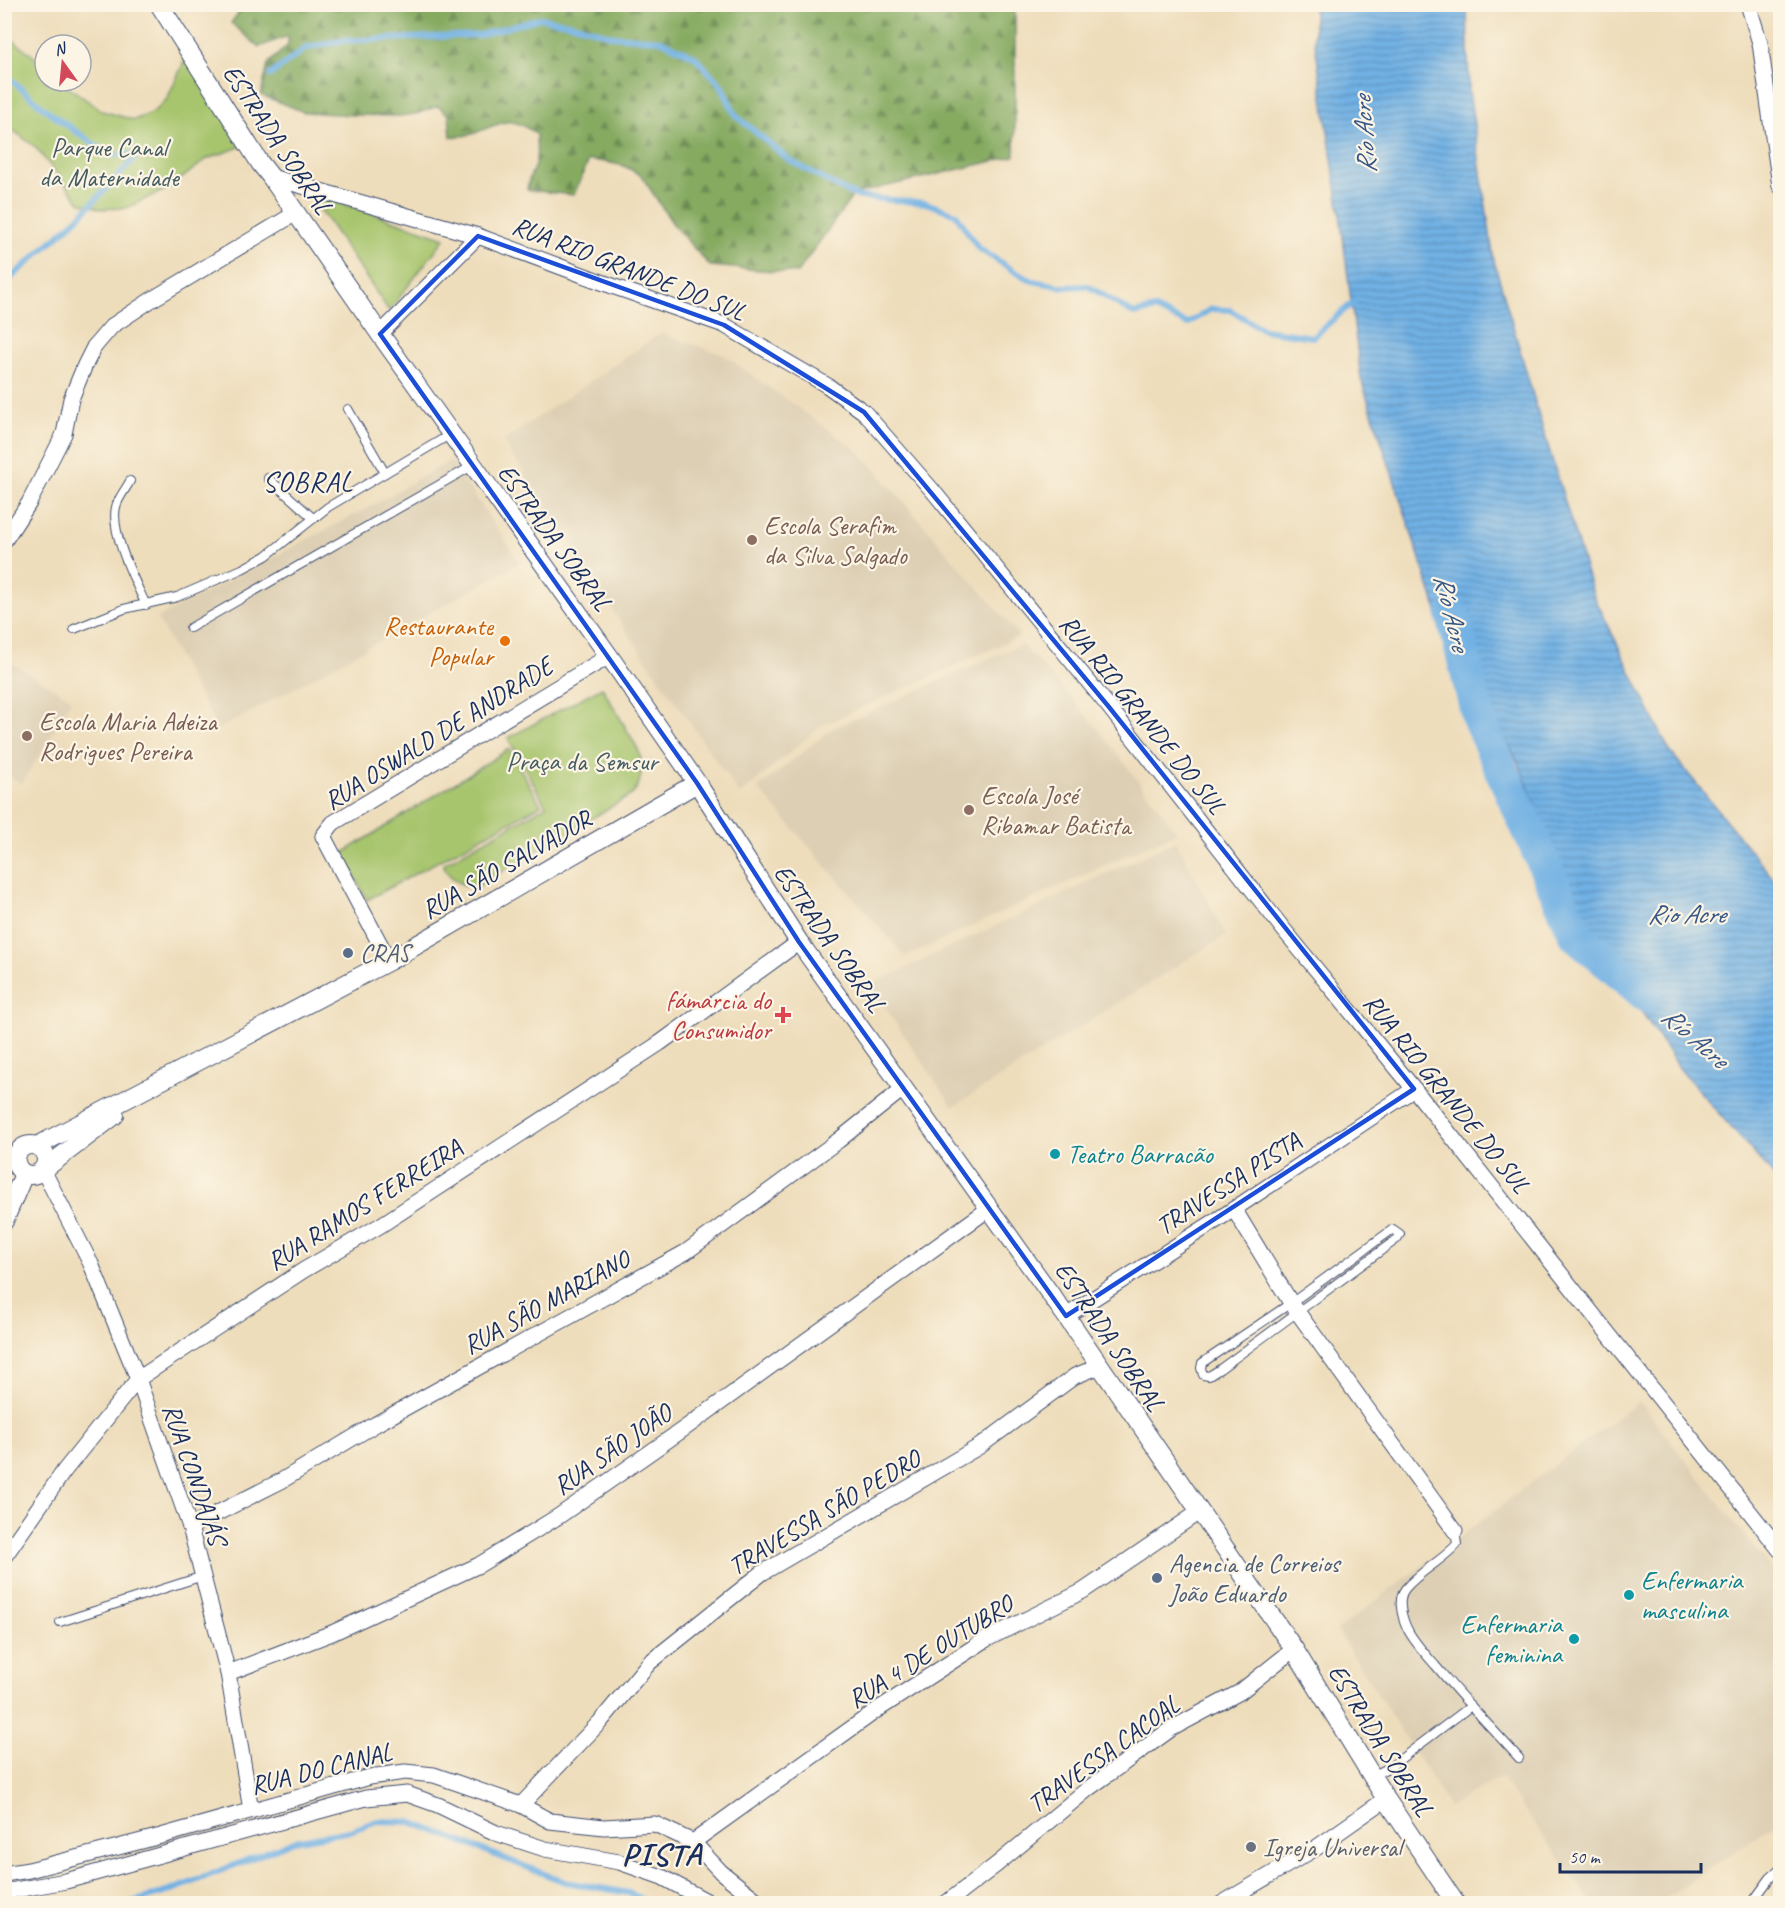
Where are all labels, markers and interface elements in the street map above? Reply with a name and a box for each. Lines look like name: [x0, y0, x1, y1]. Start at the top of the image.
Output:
north arrow: [33, 33, 93, 93]
text: N: [52, 38, 70, 60]
street label: ESTRADA SOBRAL: [215, 58, 340, 221]
water label: Río Acre: [1344, 91, 1384, 175]
park label: Parque Canal da Maternidade: [39, 131, 180, 194]
street label: RUA RIO GRANDE DO SUL: [508, 209, 751, 328]
street label: ESTRADA SOBRAL: [490, 458, 619, 618]
district label: SOBRAL: [262, 464, 354, 499]
place label: Escola Serafim da Silva Salgado: [764, 509, 909, 572]
marker: Escola Serafim da Silva Salgado: [745, 533, 759, 547]
water label: Río Acre: [1426, 570, 1479, 658]
street label: RUA RIO GRANDE DO SUL: [1052, 608, 1234, 821]
place label: Restaurante Popular: [384, 610, 496, 673]
marker: Restaurante Popular: [498, 634, 512, 648]
street label: RUA OSWALD DE ANDRADE: [318, 648, 562, 817]
place label: Escola Maria Adeiza Rodrigues Pereira: [39, 705, 218, 768]
marker: Escola Maria Adeiza Rodrigues Pereira: [20, 729, 34, 743]
park label: Praça da Semsur: [506, 745, 660, 778]
place label: Escola José Ribamar Batista: [981, 779, 1133, 842]
street label: RUA SÃO SALVADOR: [416, 801, 600, 926]
marker: Escola José Ribamar Batista: [962, 803, 976, 817]
street label: ESTRADA SOBRAL: [766, 858, 893, 1019]
water label: Rio Acre: [1647, 897, 1729, 931]
place label: CRAS: [360, 937, 414, 970]
marker: CRAS: [341, 946, 355, 960]
place label: fámarcia do Consumidor: [666, 984, 773, 1047]
street label: RUA RIO GRANDE DO SUL: [1356, 987, 1538, 1200]
water label: Río Acre: [1655, 999, 1738, 1078]
marker: fámarcia do Consumidor: [776, 1008, 790, 1022]
street label: TRAVESSA PISTA: [1150, 1124, 1308, 1242]
street label: RUA RAMOS FERREIRA: [261, 1131, 469, 1278]
place label: Teatro Barracão: [1067, 1138, 1214, 1171]
marker: Teatro Barracão: [1048, 1147, 1062, 1161]
street label: RUA SÃO MARIANO: [457, 1242, 638, 1362]
street label: ESTRADA SOBRAL: [1047, 1255, 1172, 1418]
street label: RUA SÃO JOÃO: [547, 1395, 680, 1502]
street label: RUA CONDAJÁS: [155, 1399, 236, 1554]
street label: TRAVESSA SÃO PEDRO: [722, 1441, 929, 1583]
place label: Agencia de Correios João Eduardo: [1167, 1547, 1342, 1610]
place label: Enfermaria masculina: [1641, 1564, 1744, 1627]
marker: Agencia de Correios João Eduardo: [1150, 1571, 1164, 1585]
street label: RUA 4 DE OUTUBRO: [842, 1586, 1022, 1715]
marker: Enfermaria masculina: [1622, 1588, 1636, 1602]
place label: Enfermaria feminina: [1461, 1608, 1564, 1671]
marker: Enfermaria feminina: [1567, 1632, 1581, 1646]
street label: ESTRADA SOBRAL: [1321, 1658, 1441, 1823]
street label: TRAVESSA CACOAL: [1021, 1688, 1186, 1821]
street label: RUA DO CANAL: [247, 1735, 396, 1802]
place label: Igreja Universal: [1263, 1831, 1406, 1864]
district label: PISTA: [622, 1834, 703, 1875]
scale bar: [1560, 1836, 1701, 1874]
marker: Igreja Universal: [1244, 1840, 1258, 1854]
text: 50 m: [1569, 1846, 1602, 1868]

